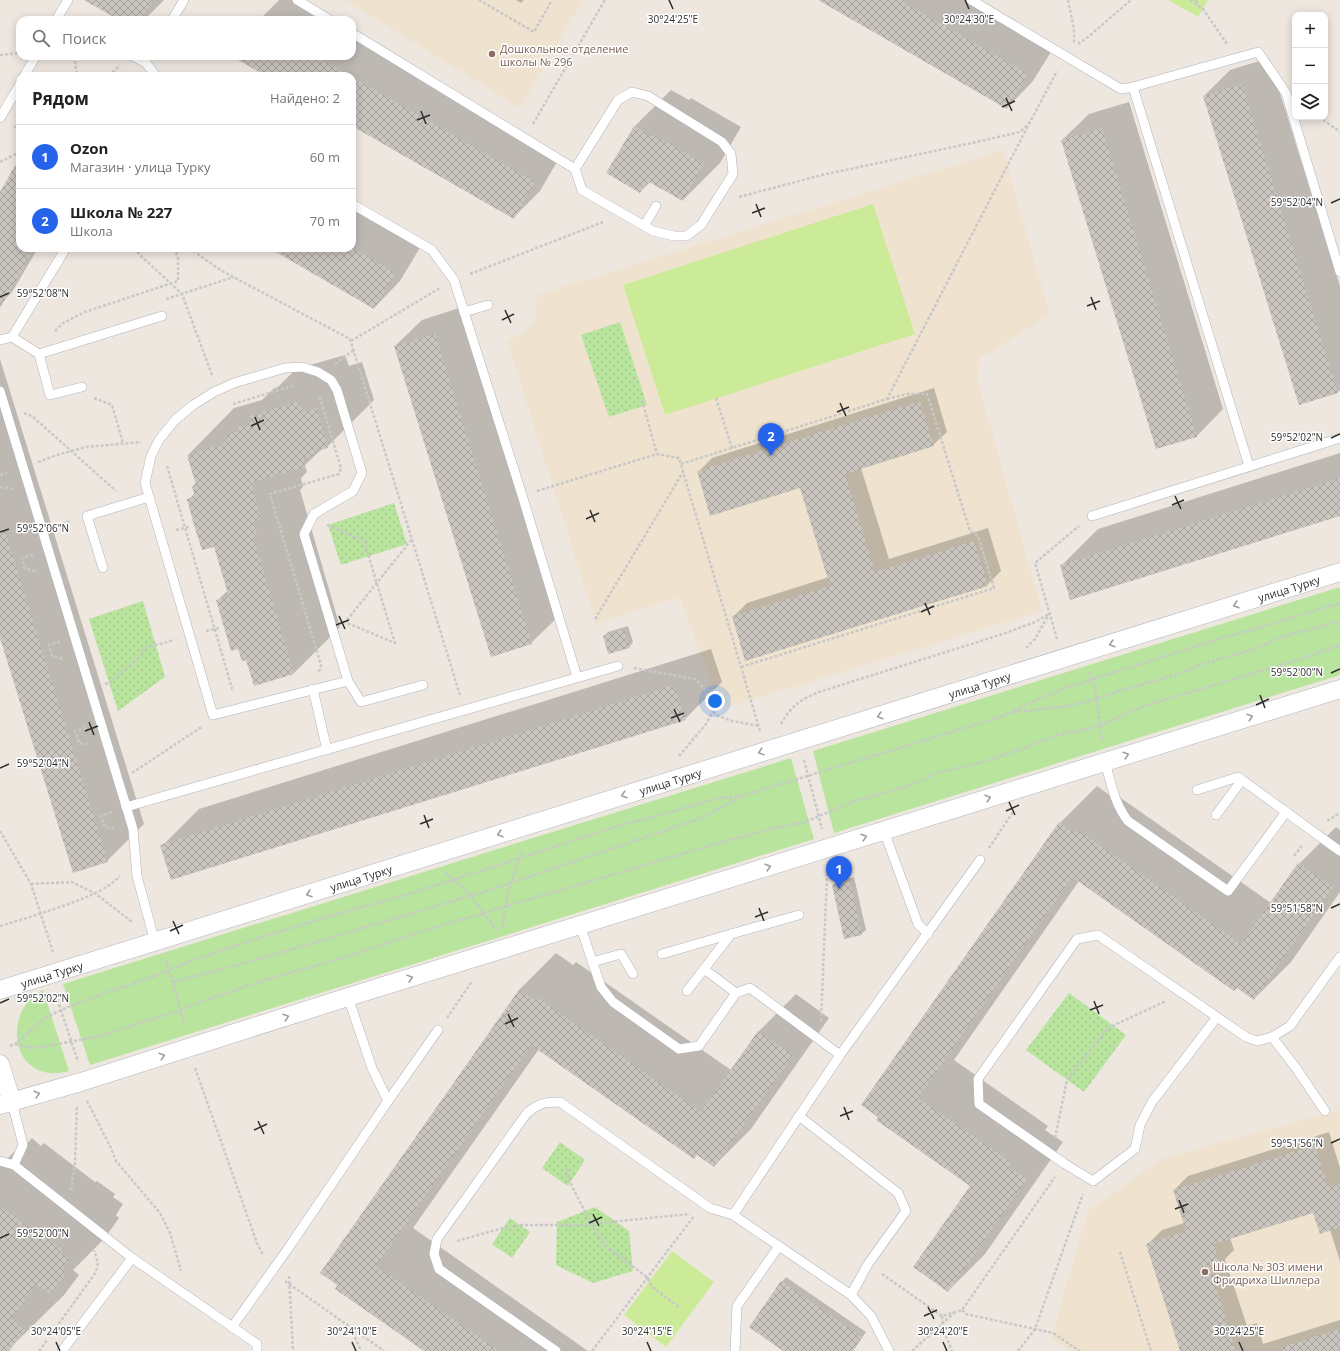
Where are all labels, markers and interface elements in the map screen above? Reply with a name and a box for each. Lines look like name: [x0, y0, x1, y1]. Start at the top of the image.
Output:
text: 30°24'25"E: [648, 12, 698, 26]
text: 30°24'30"E: [944, 12, 994, 26]
map controls: [1292, 12, 1328, 120]
button: +: [1292, 12, 1328, 48]
search box: [16, 16, 356, 60]
icon: search: [30, 27, 52, 49]
text: Поиск: [62, 28, 106, 48]
place label: Дошкольное отделение школы № 296: [500, 41, 629, 69]
button: −: [1292, 48, 1328, 84]
marker: Дошкольное отделение школы № 296: [487, 49, 497, 59]
button: layers: [1292, 84, 1328, 120]
text: Рядом: [32, 87, 89, 110]
text: Найдено: 2: [270, 89, 340, 107]
text: Ozon: [70, 138, 108, 158]
text: 1: [41, 148, 49, 166]
text: 60 m: [310, 148, 340, 166]
text: Магазин · улица Турку: [70, 158, 211, 176]
text: 59°52'04"N: [1271, 195, 1323, 209]
text: Школа № 227: [70, 202, 172, 222]
text: 2: [41, 212, 49, 230]
text: 70 m: [310, 212, 340, 230]
text: Школа: [70, 222, 113, 240]
text: 59°52'08"N: [17, 286, 69, 300]
pin: 2: [758, 423, 784, 456]
text: 59°52'02"N: [1271, 430, 1323, 444]
text: 59°52'06"N: [17, 521, 69, 535]
street label: улица Турку: [1256, 571, 1322, 605]
one-way arrow: [1233, 600, 1240, 609]
one-way arrow: [1109, 639, 1116, 647]
text: 59°52'00"N: [1271, 665, 1323, 679]
street label: улица Турку: [947, 668, 1013, 701]
your location: [705, 691, 725, 711]
one-way arrow: [877, 711, 884, 719]
one-way arrow: [1246, 713, 1253, 722]
one-way arrow: [758, 748, 765, 756]
one-way arrow: [1122, 751, 1129, 760]
text: 59°52'04"N: [17, 756, 69, 770]
street label: улица Турку: [637, 764, 703, 798]
one-way arrow: [621, 790, 628, 799]
one-way arrow: [985, 794, 992, 803]
one-way arrow: [496, 829, 503, 838]
one-way arrow: [860, 833, 867, 842]
pin: 1: [826, 856, 852, 889]
street label: улица Турку: [328, 861, 394, 894]
one-way arrow: [764, 863, 771, 872]
one-way arrow: [305, 889, 312, 898]
text: 59°51'58"N: [1271, 901, 1323, 915]
street label: улица Турку: [19, 957, 85, 991]
one-way arrow: [406, 974, 413, 983]
text: 59°52'02"N: [17, 991, 69, 1005]
one-way arrow: [282, 1013, 289, 1022]
one-way arrow: [158, 1052, 165, 1061]
one-way arrow: [34, 1090, 41, 1099]
text: 59°51'56"N: [1271, 1136, 1323, 1150]
text: 59°52'00"N: [17, 1226, 69, 1240]
place label: Школа № 303 имени Фридриха Шиллера: [1213, 1259, 1323, 1287]
marker: Школа № 303 имени Фридриха Шиллера: [1200, 1267, 1210, 1277]
text: 30°24'05"E: [31, 1324, 81, 1338]
text: 30°24'10"E: [327, 1324, 377, 1338]
text: 30°24'15"E: [622, 1324, 672, 1338]
text: 30°24'20"E: [918, 1324, 968, 1338]
text: 30°24'25"E: [1214, 1324, 1264, 1338]

